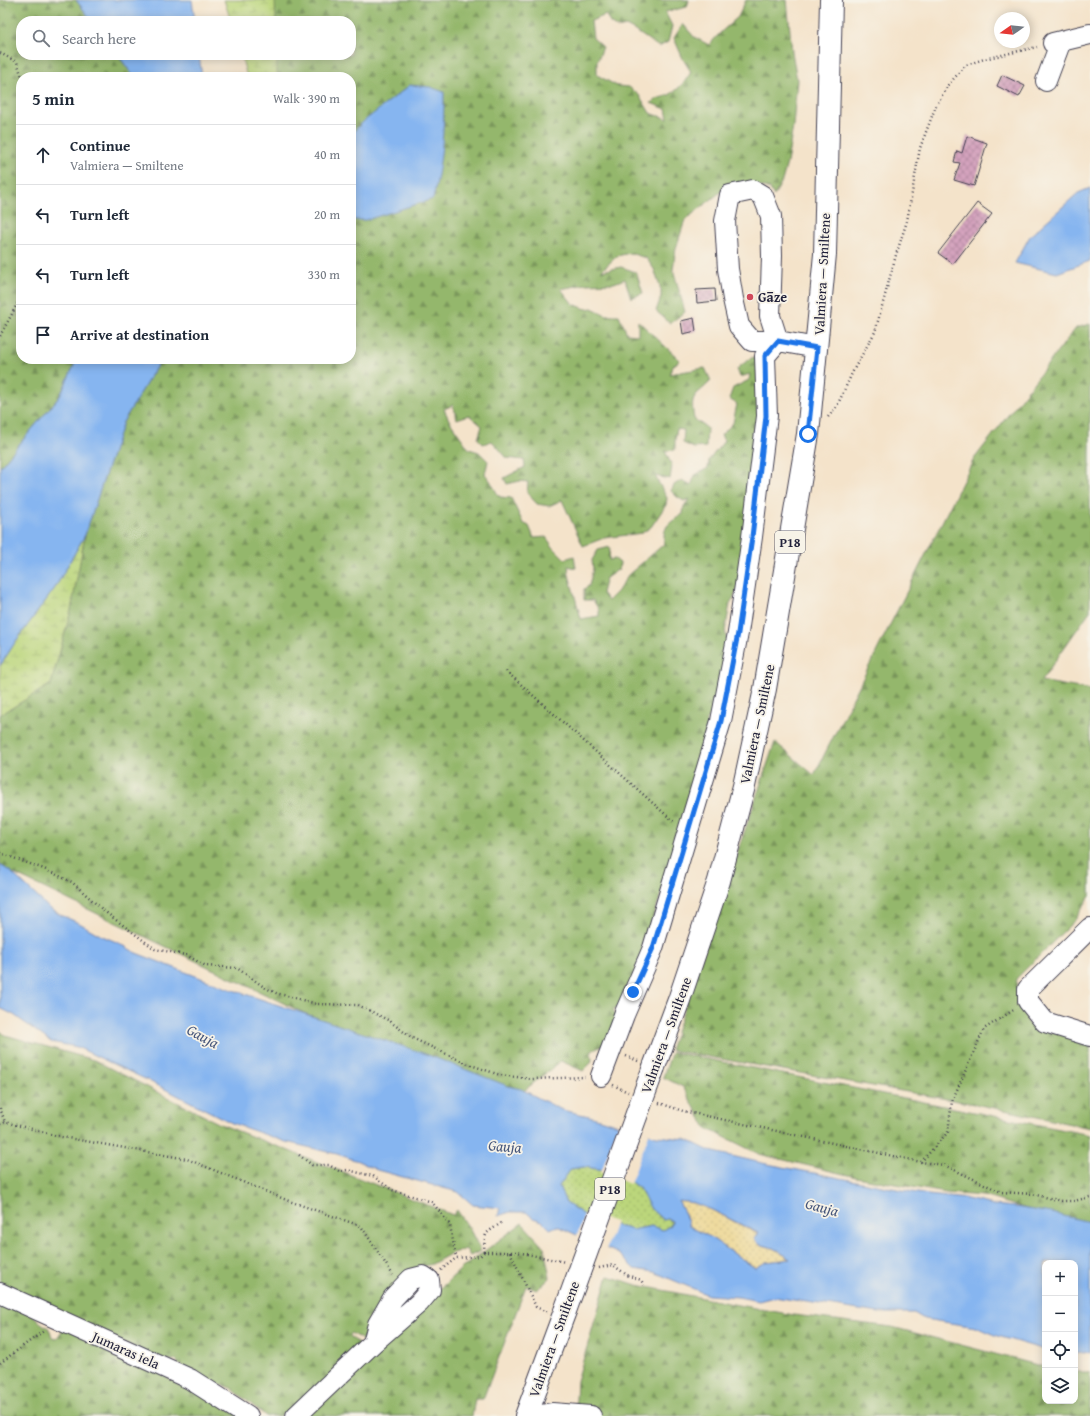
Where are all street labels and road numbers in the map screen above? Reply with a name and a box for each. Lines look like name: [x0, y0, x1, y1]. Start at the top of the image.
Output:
street label: Valmiera — Smiltene: [809, 212, 835, 336]
road number: P18: [775, 531, 805, 553]
street label: Valmiera — Smiltene: [735, 662, 780, 786]
street label: Valmiera — Smiltene: [636, 974, 696, 1096]
road number: P18: [595, 1178, 625, 1200]
street label: Valmiera — Smiltene: [524, 1278, 584, 1400]
street label: Jumaras iela: [87, 1325, 163, 1374]

